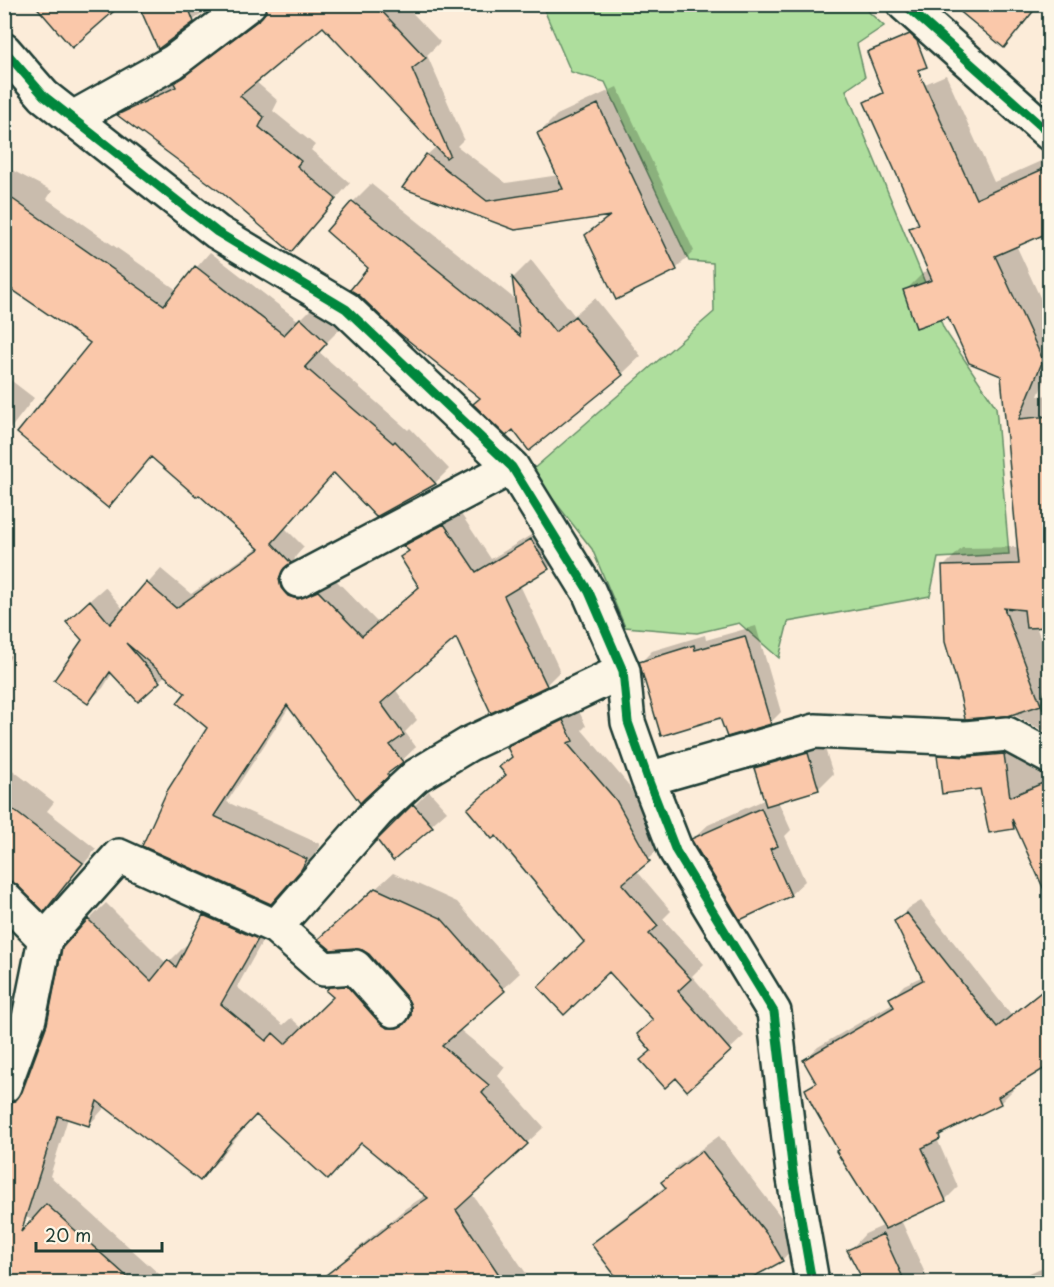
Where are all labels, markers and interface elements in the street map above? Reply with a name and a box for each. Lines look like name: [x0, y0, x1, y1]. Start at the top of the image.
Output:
scale bar: [36, 1215, 162, 1253]
text: 20 m: [45, 1221, 91, 1248]

